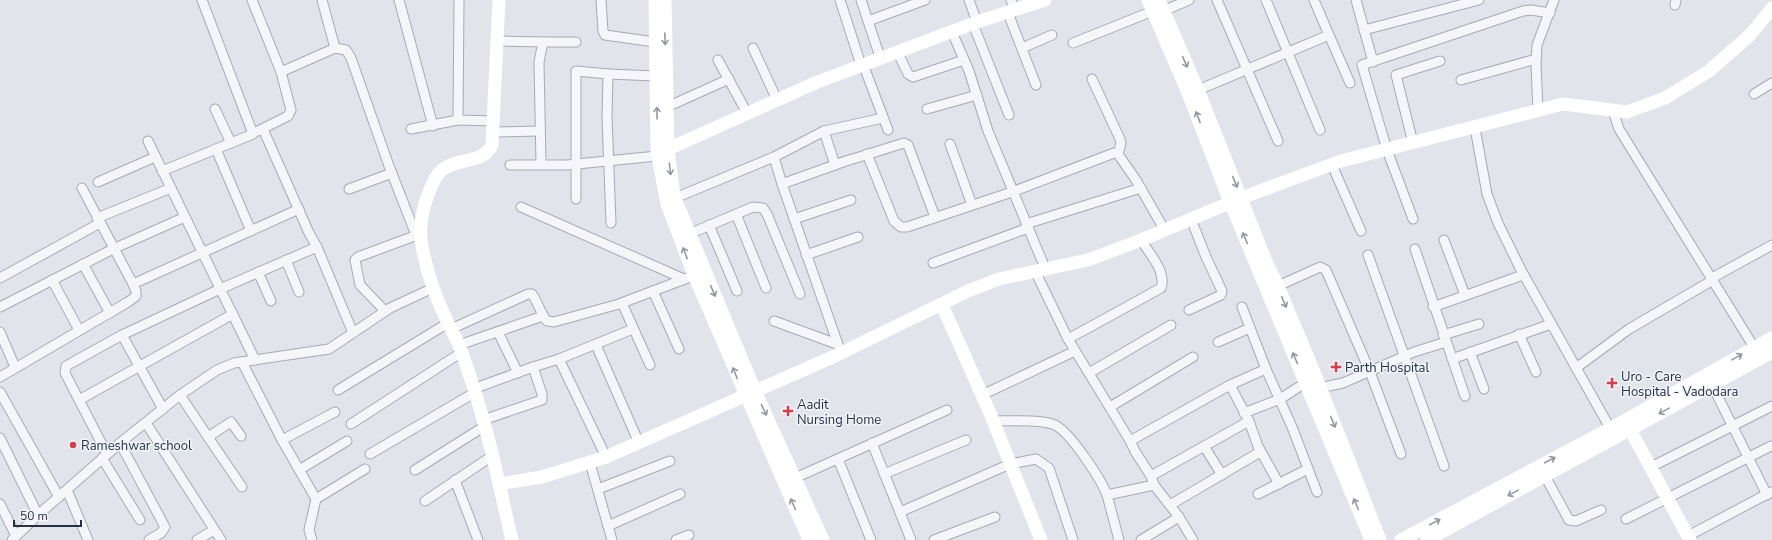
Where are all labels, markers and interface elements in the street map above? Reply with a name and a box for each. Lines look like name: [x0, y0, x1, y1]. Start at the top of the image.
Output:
one-way arrow: [661, 32, 669, 45]
one-way arrow: [1182, 55, 1189, 67]
one-way arrow: [653, 107, 660, 120]
one-way arrow: [1193, 112, 1201, 124]
one-way arrow: [667, 162, 674, 175]
one-way arrow: [1231, 175, 1239, 187]
one-way arrow: [1240, 233, 1248, 245]
one-way arrow: [681, 247, 689, 259]
one-way arrow: [710, 284, 717, 296]
one-way arrow: [1281, 295, 1289, 307]
one-way arrow: [1290, 353, 1298, 365]
one-way arrow: [1731, 353, 1743, 361]
place label: Parth Hospital: [1345, 359, 1429, 377]
marker: Parth Hospital: [1330, 361, 1342, 373]
one-way arrow: [731, 367, 739, 379]
place label: Uro - Care Hospital - Vadodara: [1621, 368, 1738, 401]
marker: Uro - Care Hospital - Vadodara: [1606, 377, 1618, 389]
place label: Aadit Nursing Home: [797, 396, 881, 429]
one-way arrow: [761, 404, 768, 416]
marker: Aadit Nursing Home: [782, 405, 794, 417]
one-way arrow: [1658, 408, 1670, 415]
one-way arrow: [1330, 416, 1338, 428]
place label: Rameshwar school: [81, 437, 192, 455]
marker: Rameshwar school: [68, 440, 78, 450]
one-way arrow: [1544, 456, 1556, 464]
one-way arrow: [1507, 490, 1519, 497]
one-way arrow: [1351, 498, 1359, 510]
one-way arrow: [789, 499, 796, 511]
scale bar: [14, 502, 81, 528]
text: 50 m: [20, 508, 48, 524]
one-way arrow: [1429, 517, 1441, 525]

